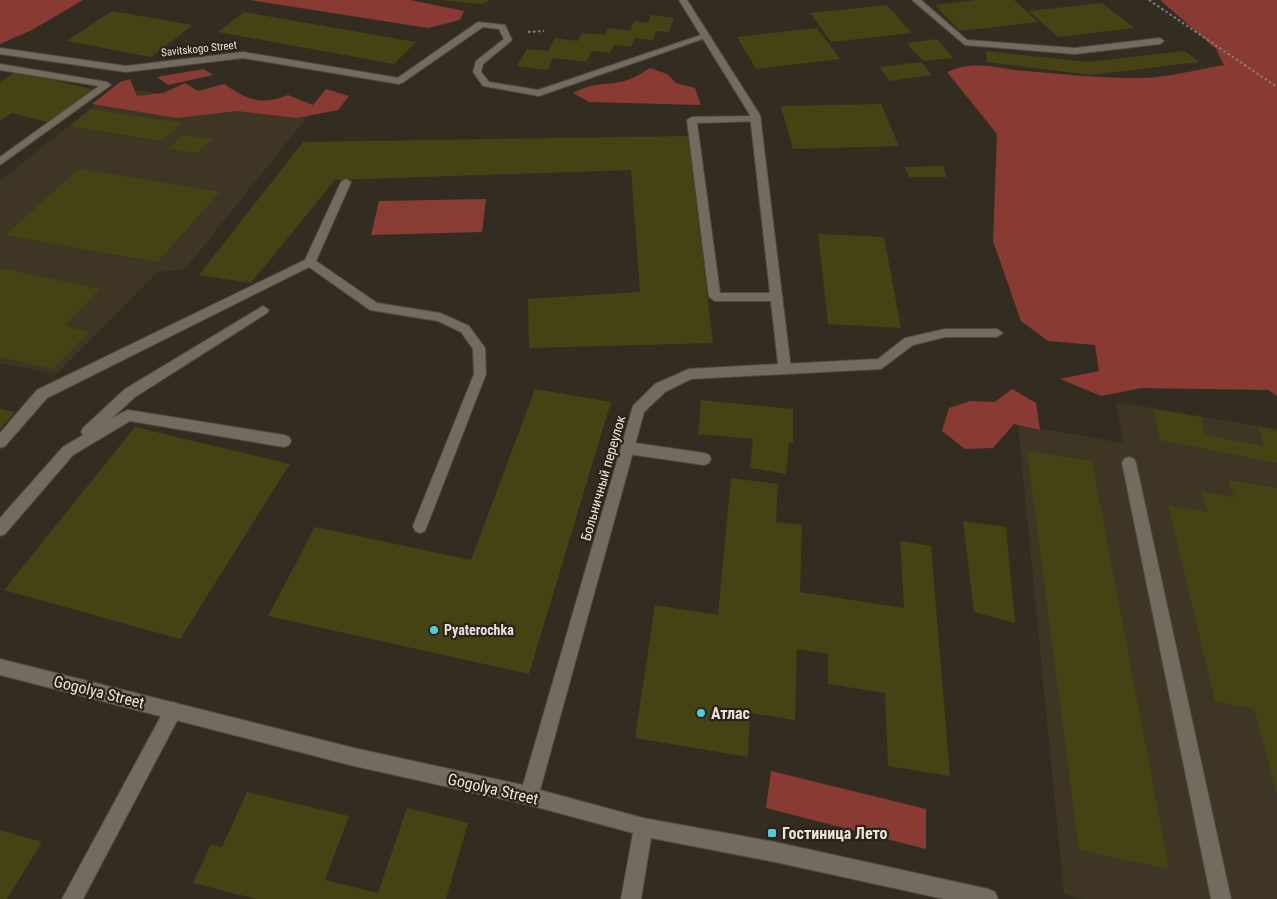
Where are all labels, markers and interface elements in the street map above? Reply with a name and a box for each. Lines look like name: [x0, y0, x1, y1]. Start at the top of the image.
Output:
street label: Savitskogo Street: [160, 39, 238, 59]
street label: Больничный переулок: [577, 413, 629, 543]
place label: Pyaterochka: [444, 622, 514, 638]
marker: Pyaterochka: [428, 624, 440, 636]
street label: Gogolya Street: [52, 672, 146, 712]
place label: Атлас: [711, 704, 750, 723]
marker: Атлас: [695, 707, 707, 719]
street label: Gogolya Street: [446, 769, 540, 809]
place label: Гостиница Лето: [782, 824, 887, 843]
marker: Гостиница Лето: [766, 827, 778, 839]

